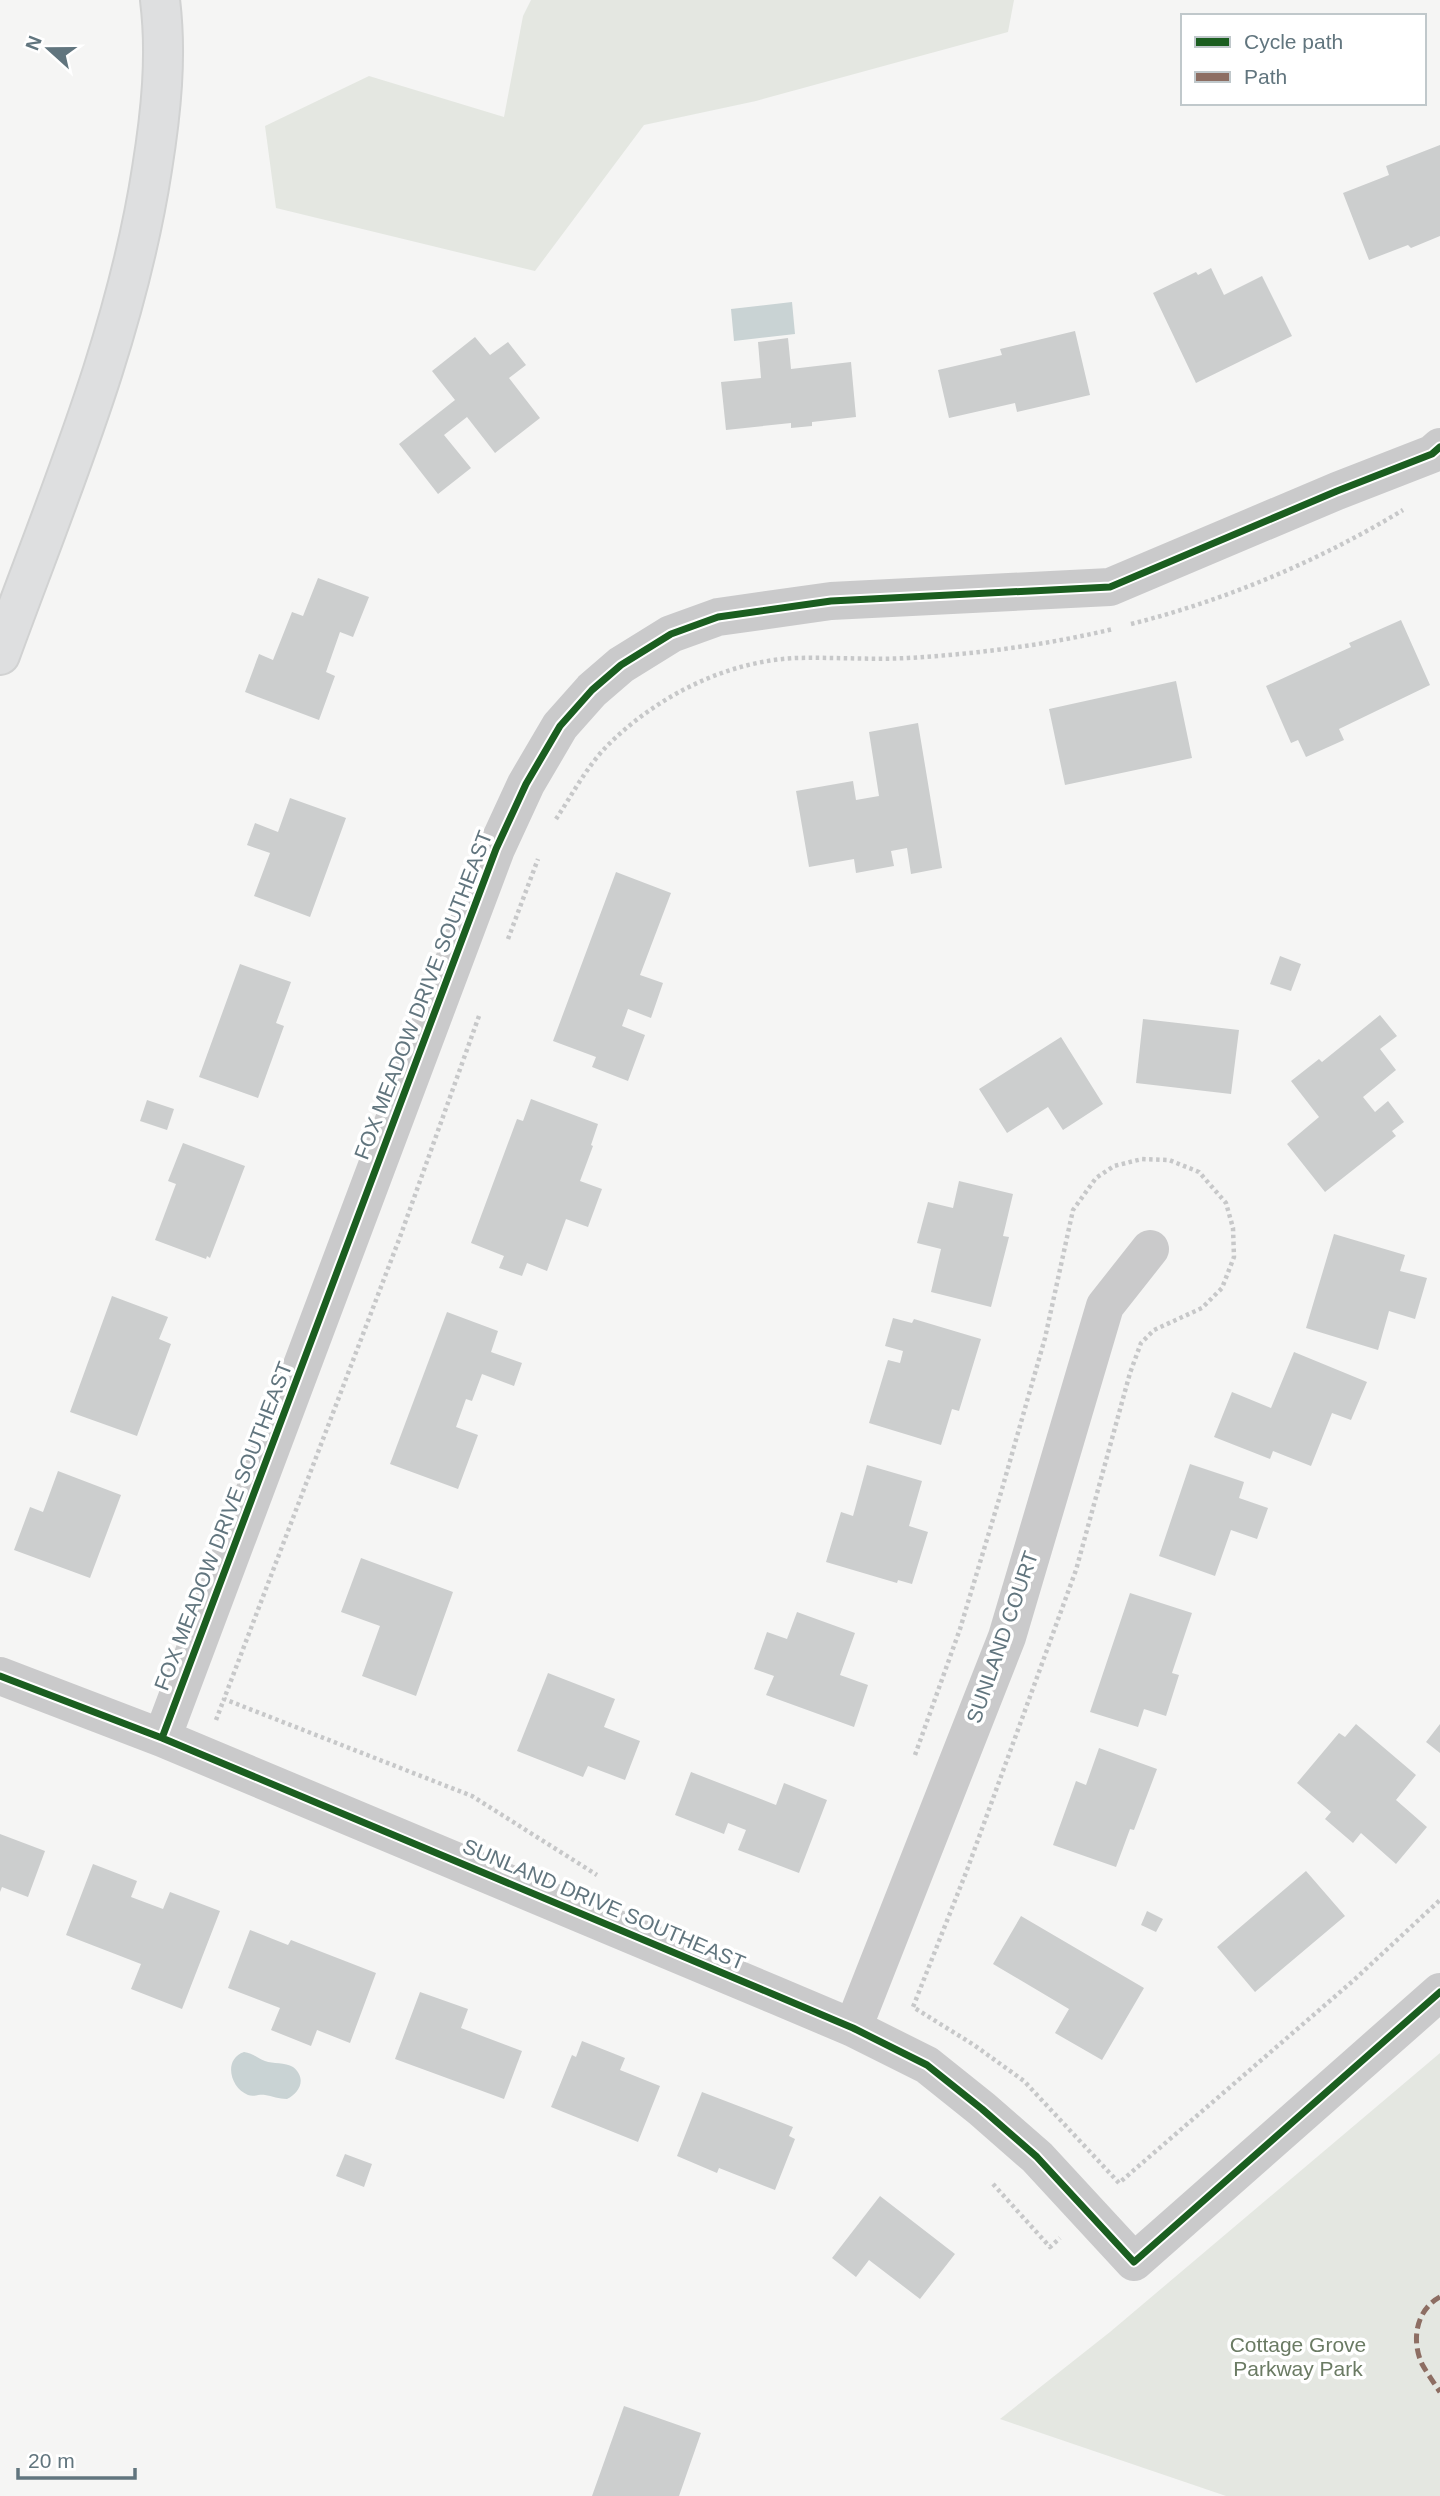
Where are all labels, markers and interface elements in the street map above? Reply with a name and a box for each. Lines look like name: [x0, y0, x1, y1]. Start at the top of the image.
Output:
north arrow: [14, 14, 84, 84]
legend: [1181, 14, 1426, 105]
text: Cycle path: [1244, 30, 1343, 53]
text: N: [21, 33, 46, 53]
text: Path: [1244, 65, 1287, 88]
street label: FOX MEADOW DRIVE SOUTHEAST: [350, 827, 497, 1163]
street label: FOX MEADOW DRIVE SOUTHEAST: [150, 1358, 297, 1694]
street label: SUNLAND COURT: [962, 1548, 1042, 1726]
street label: SUNLAND DRIVE SOUTHEAST: [459, 1834, 749, 1974]
park label: Cottage Grove Parkway Park: [1230, 2333, 1366, 2380]
scale bar: [18, 2436, 135, 2480]
text: 20 m: [28, 2449, 75, 2472]

